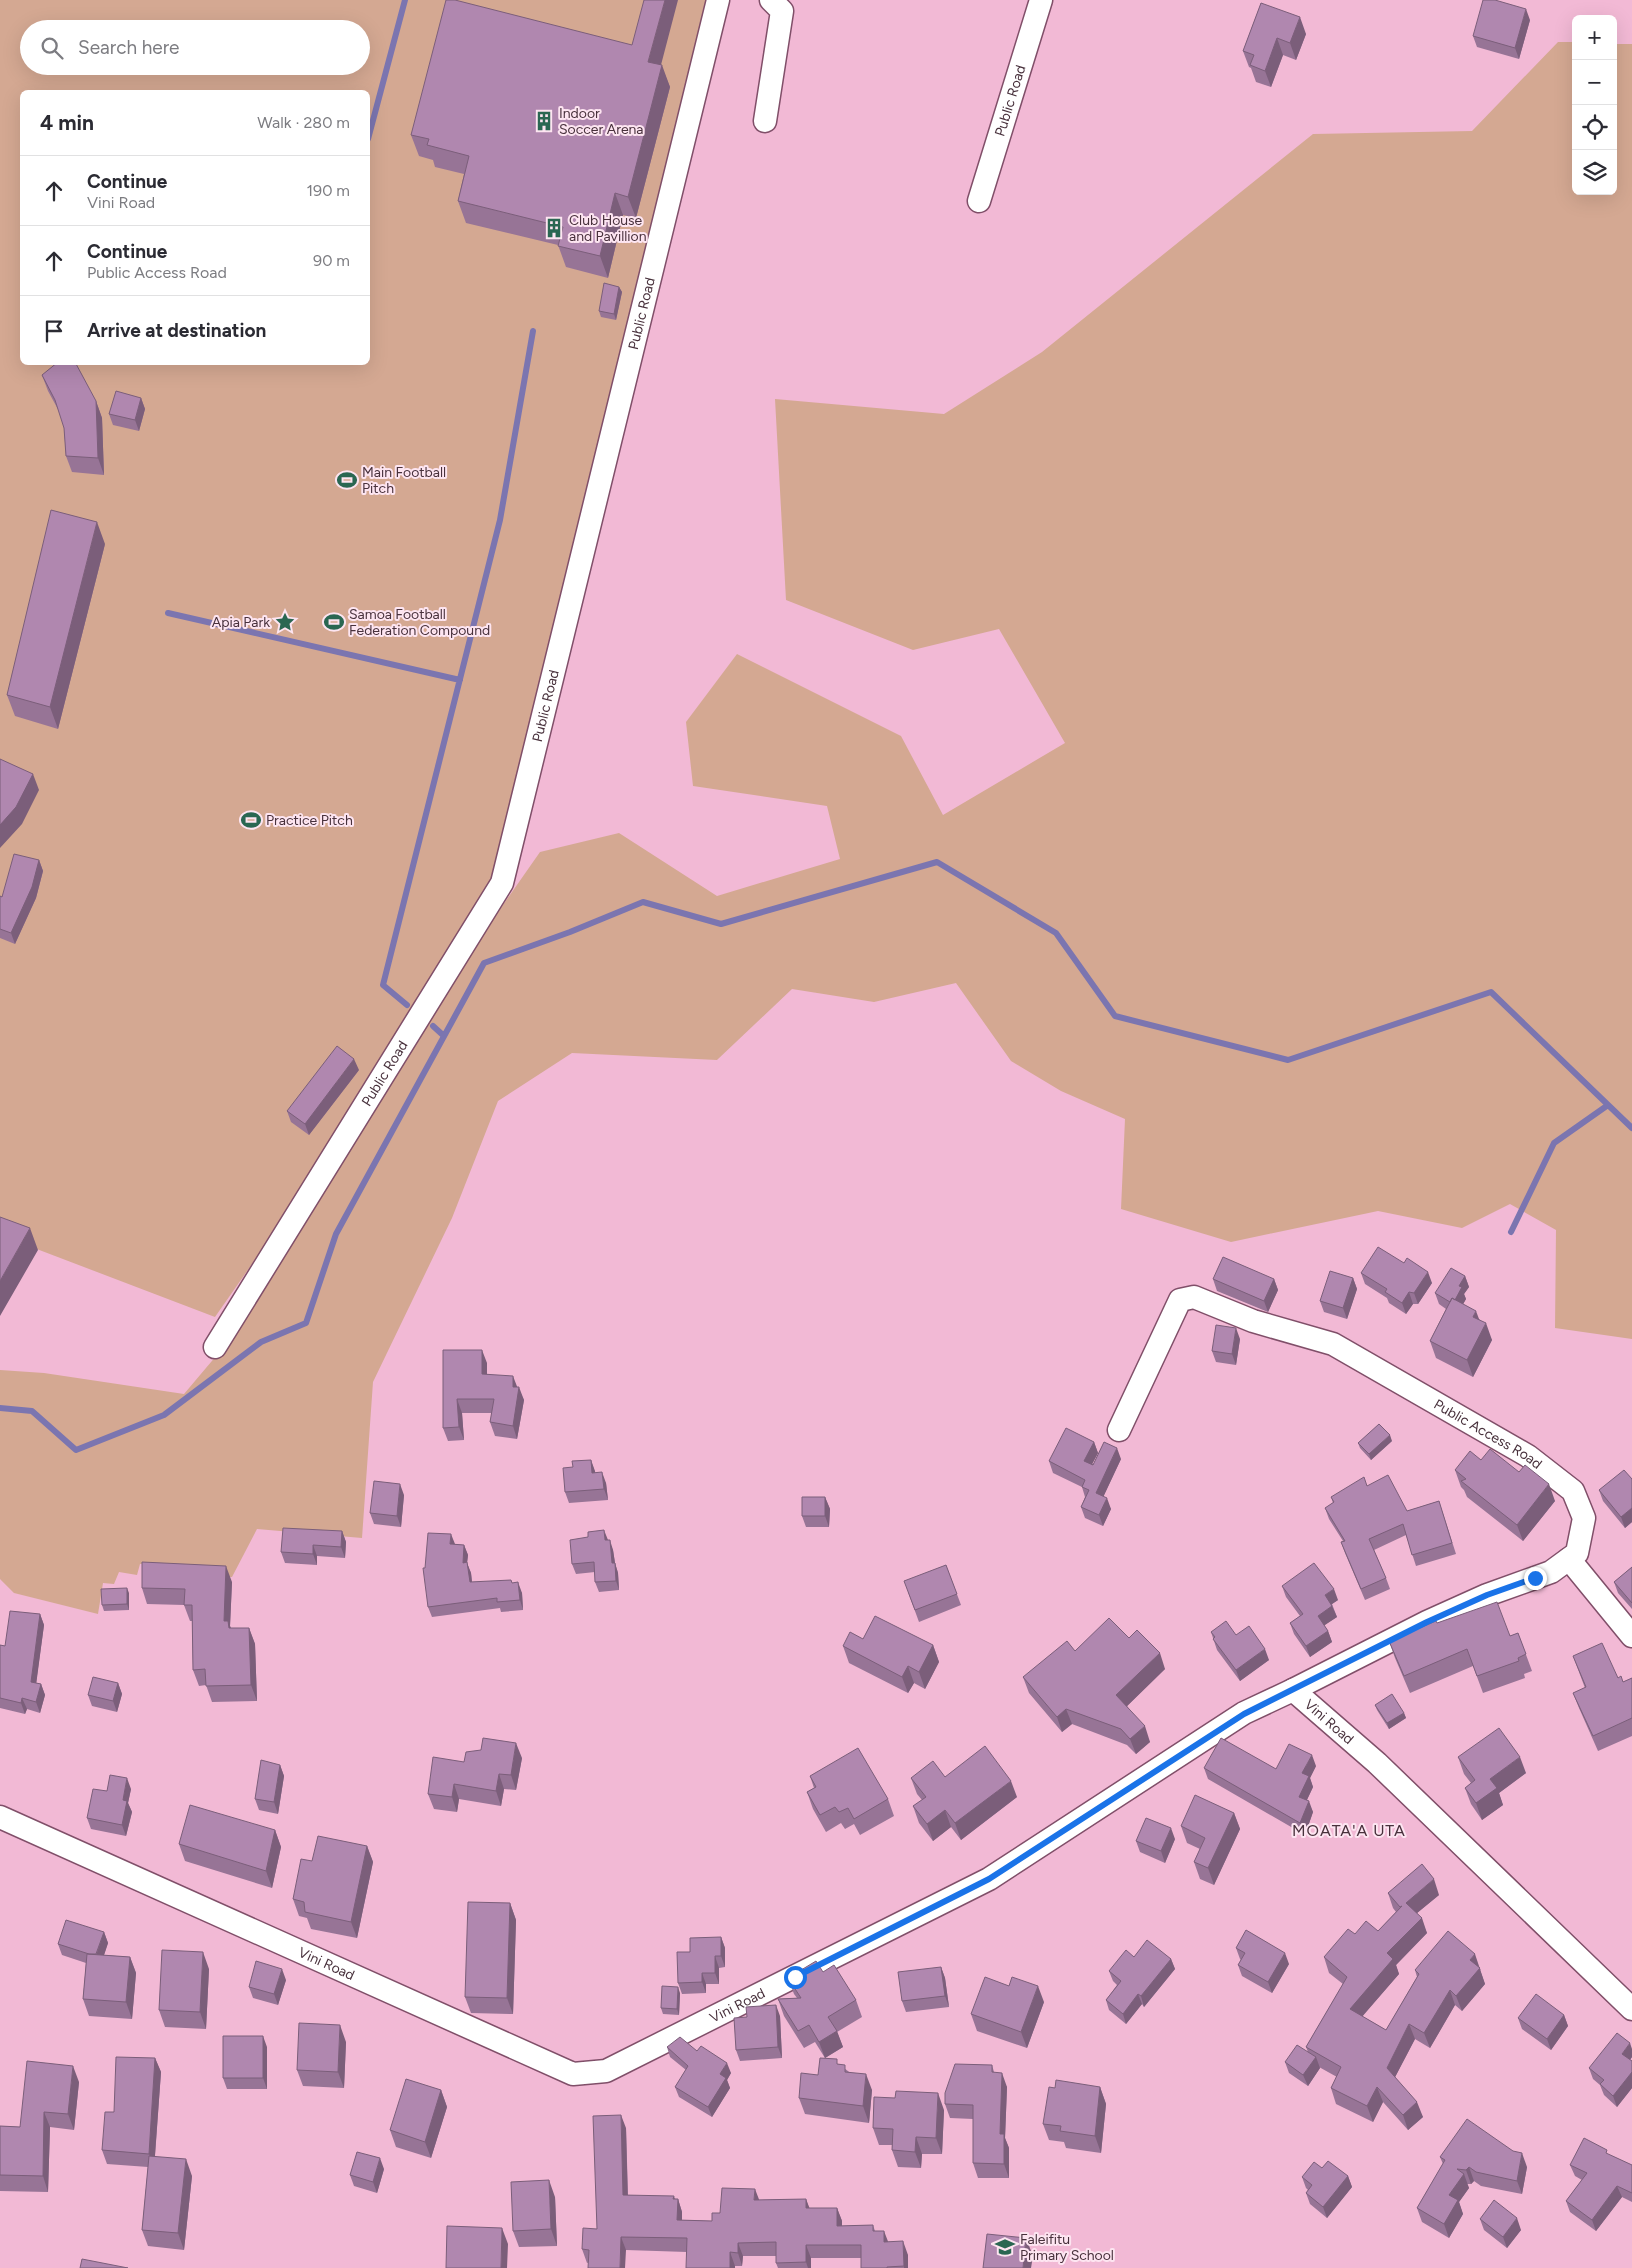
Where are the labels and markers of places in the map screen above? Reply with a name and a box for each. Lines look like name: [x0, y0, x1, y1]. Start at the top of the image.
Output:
place label: Indoor Soccer Arena: [559, 105, 644, 138]
building icon: Indoor Soccer Arena: [533, 110, 555, 132]
place label: Club House and Pavillion: [569, 212, 647, 245]
building icon: Club House and Pavillion: [543, 217, 565, 239]
place label: Main Football Pitch: [362, 464, 446, 497]
sports icon: Main Football Pitch: [336, 469, 358, 491]
place label: Samoa Football Federation Compound: [349, 606, 490, 639]
place icon: Apia Park: [274, 611, 296, 633]
sports icon: Samoa Football Federation Compound: [323, 611, 345, 633]
place label: Apia Park: [212, 614, 270, 631]
sports icon: Practice Pitch: [240, 809, 262, 831]
place label: Practice Pitch: [266, 812, 353, 829]
place label: Faleifitu Primary School: [1020, 2231, 1114, 2264]
school or university icon: Faleifitu Primary School: [994, 2236, 1016, 2258]

